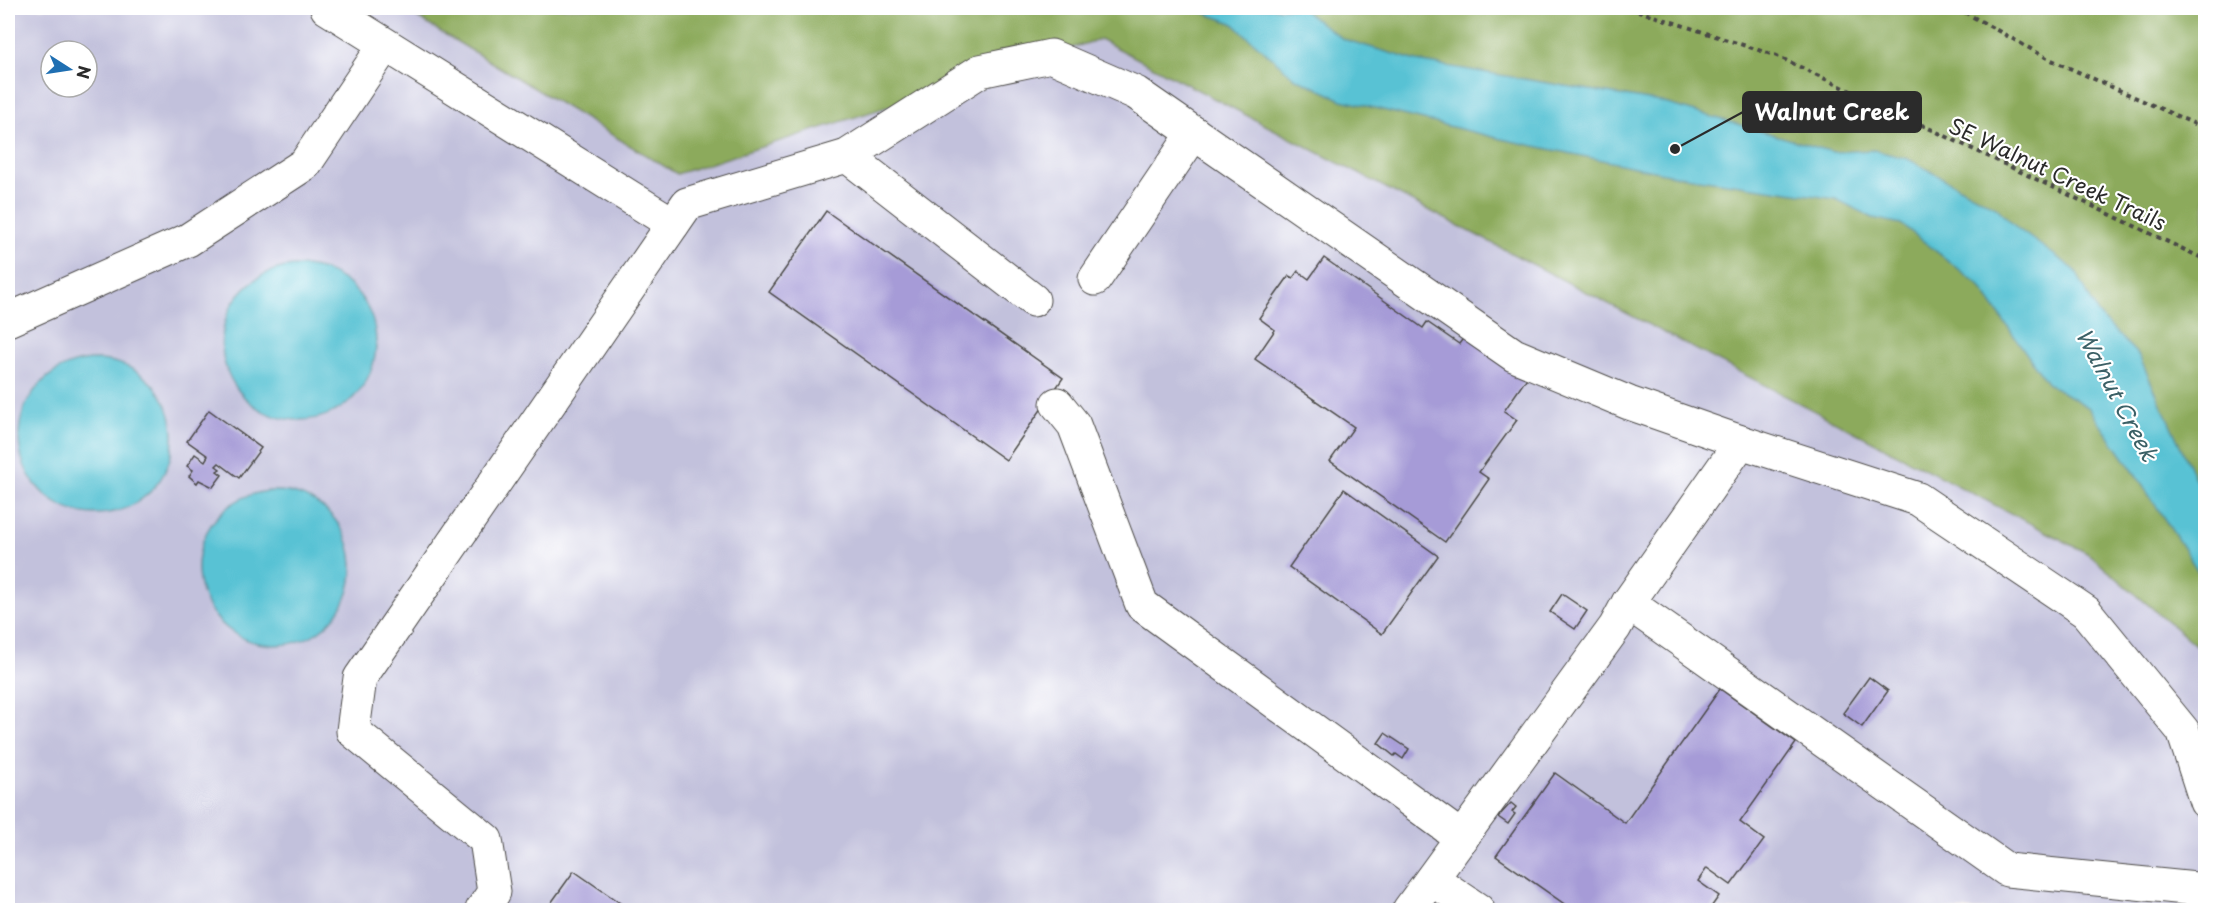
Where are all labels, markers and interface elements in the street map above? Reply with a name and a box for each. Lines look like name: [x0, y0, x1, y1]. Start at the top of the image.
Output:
north arrow: [39, 39, 99, 99]
text: N: [72, 64, 98, 81]
callout: Walnut Creek: [1743, 92, 1921, 132]
text: Walnut Creek: [1755, 94, 1910, 127]
street label: SE Walnut Creek Trails: [1944, 108, 2172, 238]
water label: Walnut Creek: [2069, 322, 2168, 468]

